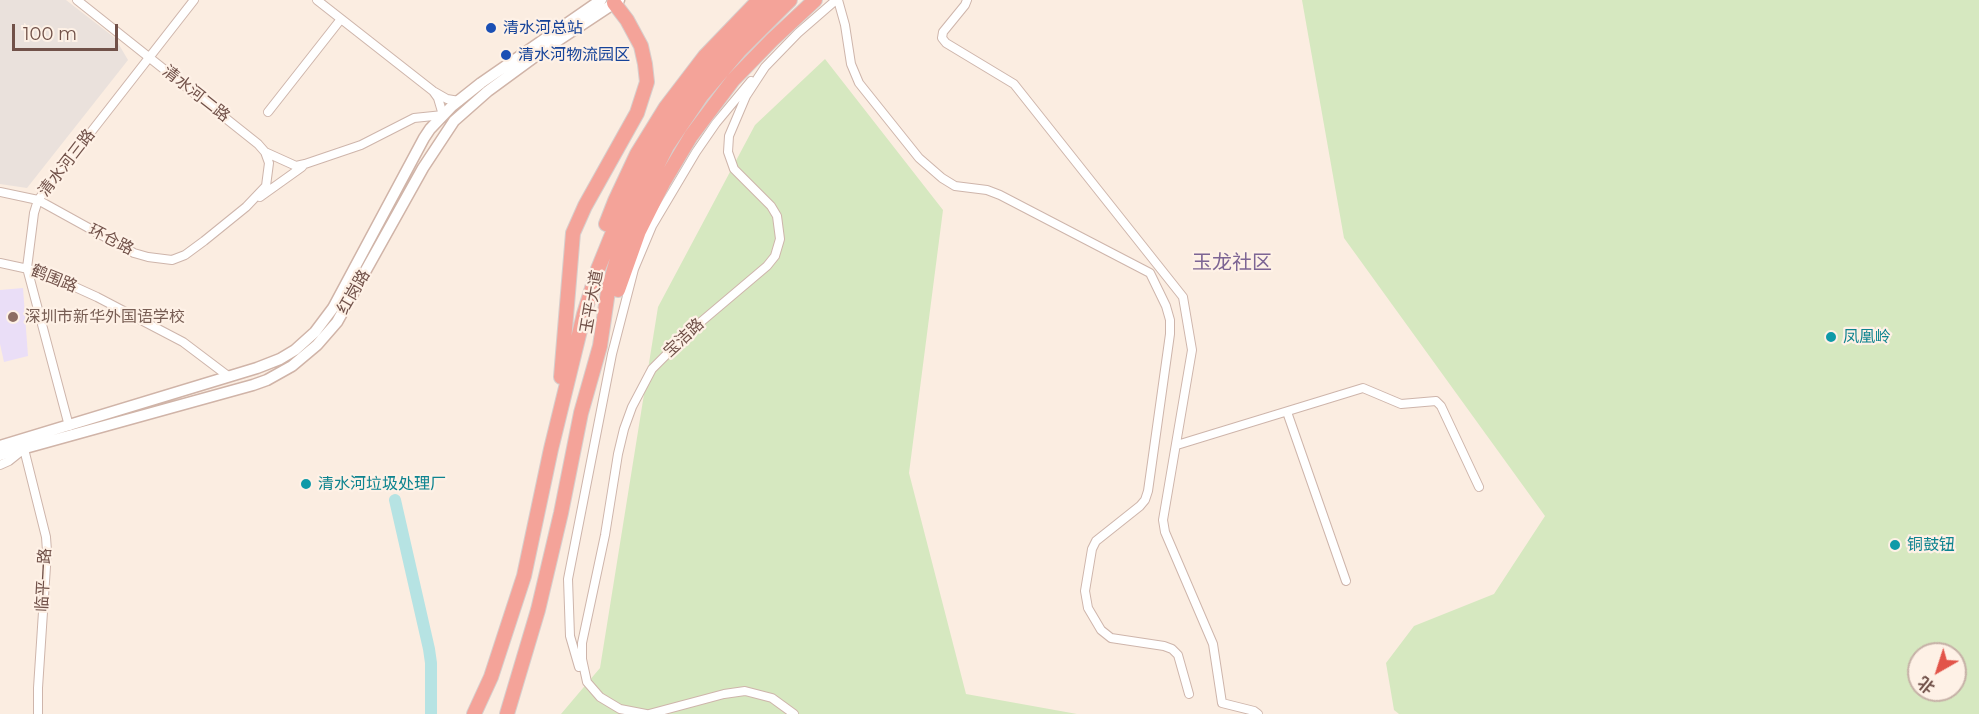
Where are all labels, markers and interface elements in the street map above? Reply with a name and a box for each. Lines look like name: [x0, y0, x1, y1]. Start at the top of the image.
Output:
scale bar: [15, 12, 122, 50]
place label: 清水河总站: [503, 18, 583, 38]
marker: 清水河总站: [484, 21, 498, 35]
text: 100 m: [23, 23, 77, 45]
place label: 清水河物流园区: [518, 45, 630, 65]
marker: 清水河物流园区: [499, 48, 513, 62]
street label: 清水河二路: [159, 62, 233, 126]
street label: 清水河三路: [35, 126, 99, 200]
street label: 环仓路: [85, 221, 137, 259]
district label: 玉龙社区: [1192, 251, 1272, 275]
street label: 鹤围路: [28, 261, 80, 297]
street label: 红岗路: [334, 266, 374, 318]
street label: 玉平大道: [577, 269, 607, 335]
place label: 深圳市新华外国语学校: [25, 307, 185, 327]
marker: 深圳市新华外国语学校: [6, 310, 20, 324]
street label: 宝洁路: [660, 315, 708, 361]
place label: 凤凰岭: [1843, 327, 1891, 347]
marker: 凤凰岭: [1824, 330, 1838, 344]
place label: 清水河垃圾处理厂: [318, 474, 446, 494]
marker: 清水河垃圾处理厂: [299, 477, 313, 491]
place label: 铜鼓钮: [1907, 535, 1955, 555]
marker: 铜鼓钮: [1888, 538, 1902, 552]
street label: 临平一路: [33, 548, 55, 612]
north arrow: [1907, 642, 1967, 702]
text: 北: [1914, 672, 1939, 697]

